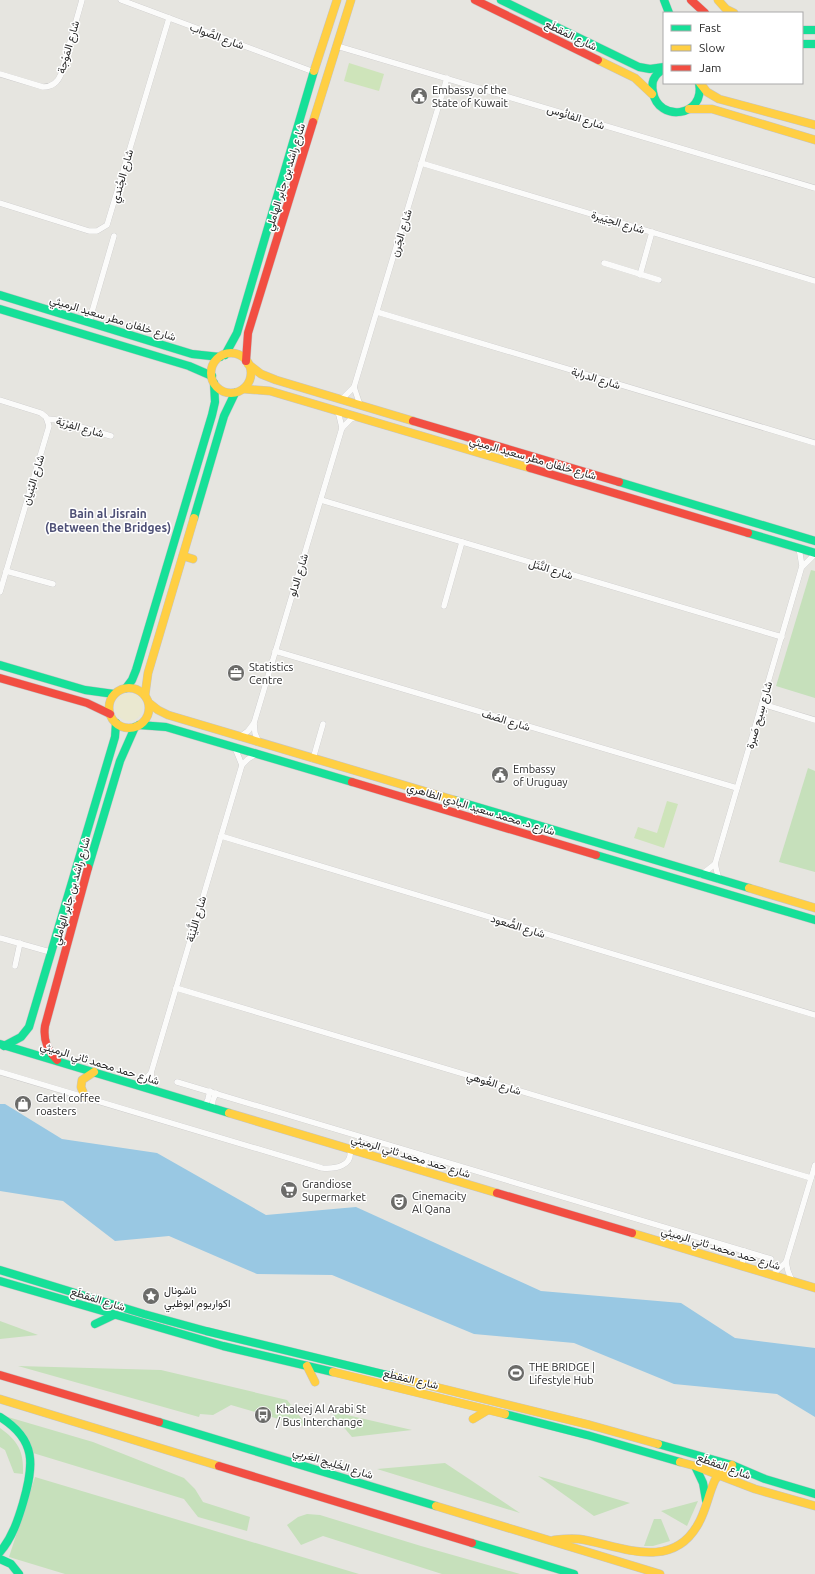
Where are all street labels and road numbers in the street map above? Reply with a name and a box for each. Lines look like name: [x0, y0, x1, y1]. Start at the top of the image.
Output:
street label: شارع المَقطَع: [542, 17, 599, 55]
street label: شارع المَوْجة: [55, 19, 83, 75]
street label: شارع الصَّواب: [188, 21, 246, 53]
street label: شارع الفانُوس: [545, 103, 607, 133]
street label: شارع راشد بن جابر الهاملي: [263, 121, 311, 233]
street label: شارع الجُندي: [109, 148, 139, 205]
street label: شارع الجَرن: [388, 207, 416, 259]
street label: شارع الحِيَيرة: [589, 208, 646, 238]
street label: شارع خلفان مطر سعيد الرميثي: [47, 293, 178, 347]
street label: شارع الدرابة: [569, 365, 622, 393]
street label: شارع الفِرْيَة: [54, 414, 106, 442]
street label: شارع خلفان مطر سعيد الرميثي: [467, 434, 598, 486]
street label: شارع البُنيان: [20, 453, 48, 507]
street label: شارع الدلو: [286, 552, 312, 599]
street label: شارع النَّتَل: [527, 556, 575, 583]
street label: شارع سِيح صَبرة: [744, 680, 776, 751]
street label: شارع الصَف: [480, 707, 532, 735]
street label: شارع د. محمد سعيد البادي الظاهري: [404, 781, 557, 841]
street label: شارع راشد بن جابر الهاملي: [50, 835, 96, 947]
street label: شارع اللَّيْنَة: [182, 894, 210, 944]
street label: شارع الصُّعود: [489, 911, 547, 942]
street label: شارع حمد محمد ثاني الرميثي: [38, 1039, 161, 1091]
street label: شارع الغُوهي: [464, 1069, 523, 1101]
street label: شارع حمد محمد ثاني الرميثي: [349, 1132, 472, 1184]
street label: شارع حمد محمد ثاني الرميثي: [659, 1224, 782, 1276]
street label: شارع المَقطَع: [69, 1285, 127, 1315]
street label: شارع المَقطَع: [382, 1367, 440, 1393]
street label: شارع الخَلِيج العَربِي: [290, 1445, 375, 1485]
street label: شارع المَقطَع: [695, 1451, 753, 1483]

